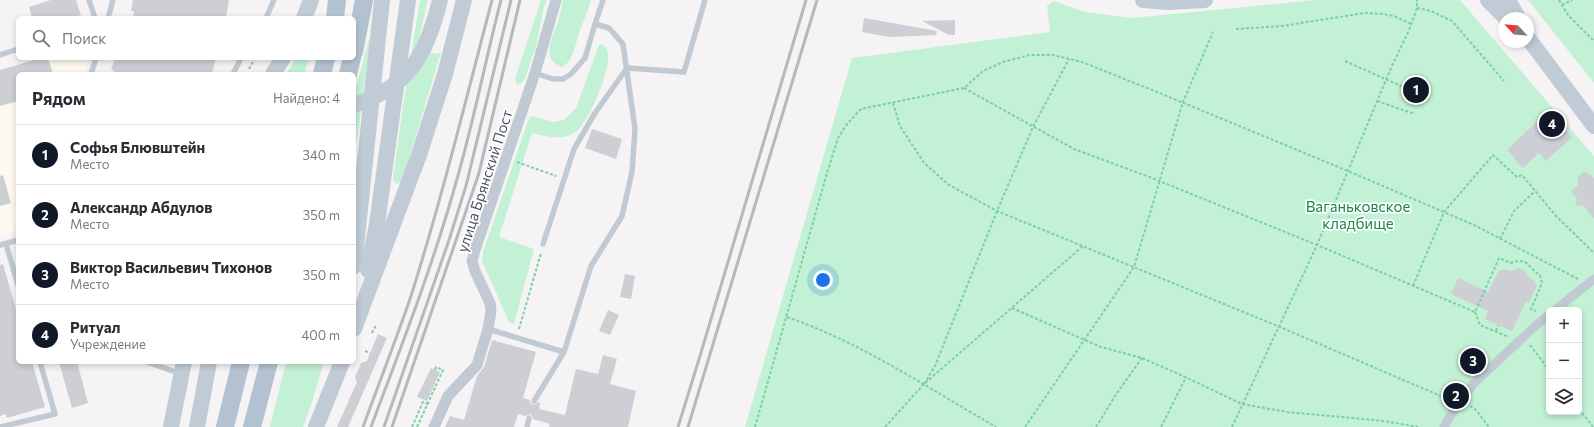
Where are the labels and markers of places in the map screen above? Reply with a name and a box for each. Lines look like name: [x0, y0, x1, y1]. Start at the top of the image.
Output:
pin: 1: [1403, 75, 1429, 105]
pin: 4: [1539, 109, 1565, 139]
pin: 3: [1460, 346, 1486, 376]
pin: 2: [1443, 381, 1469, 411]

